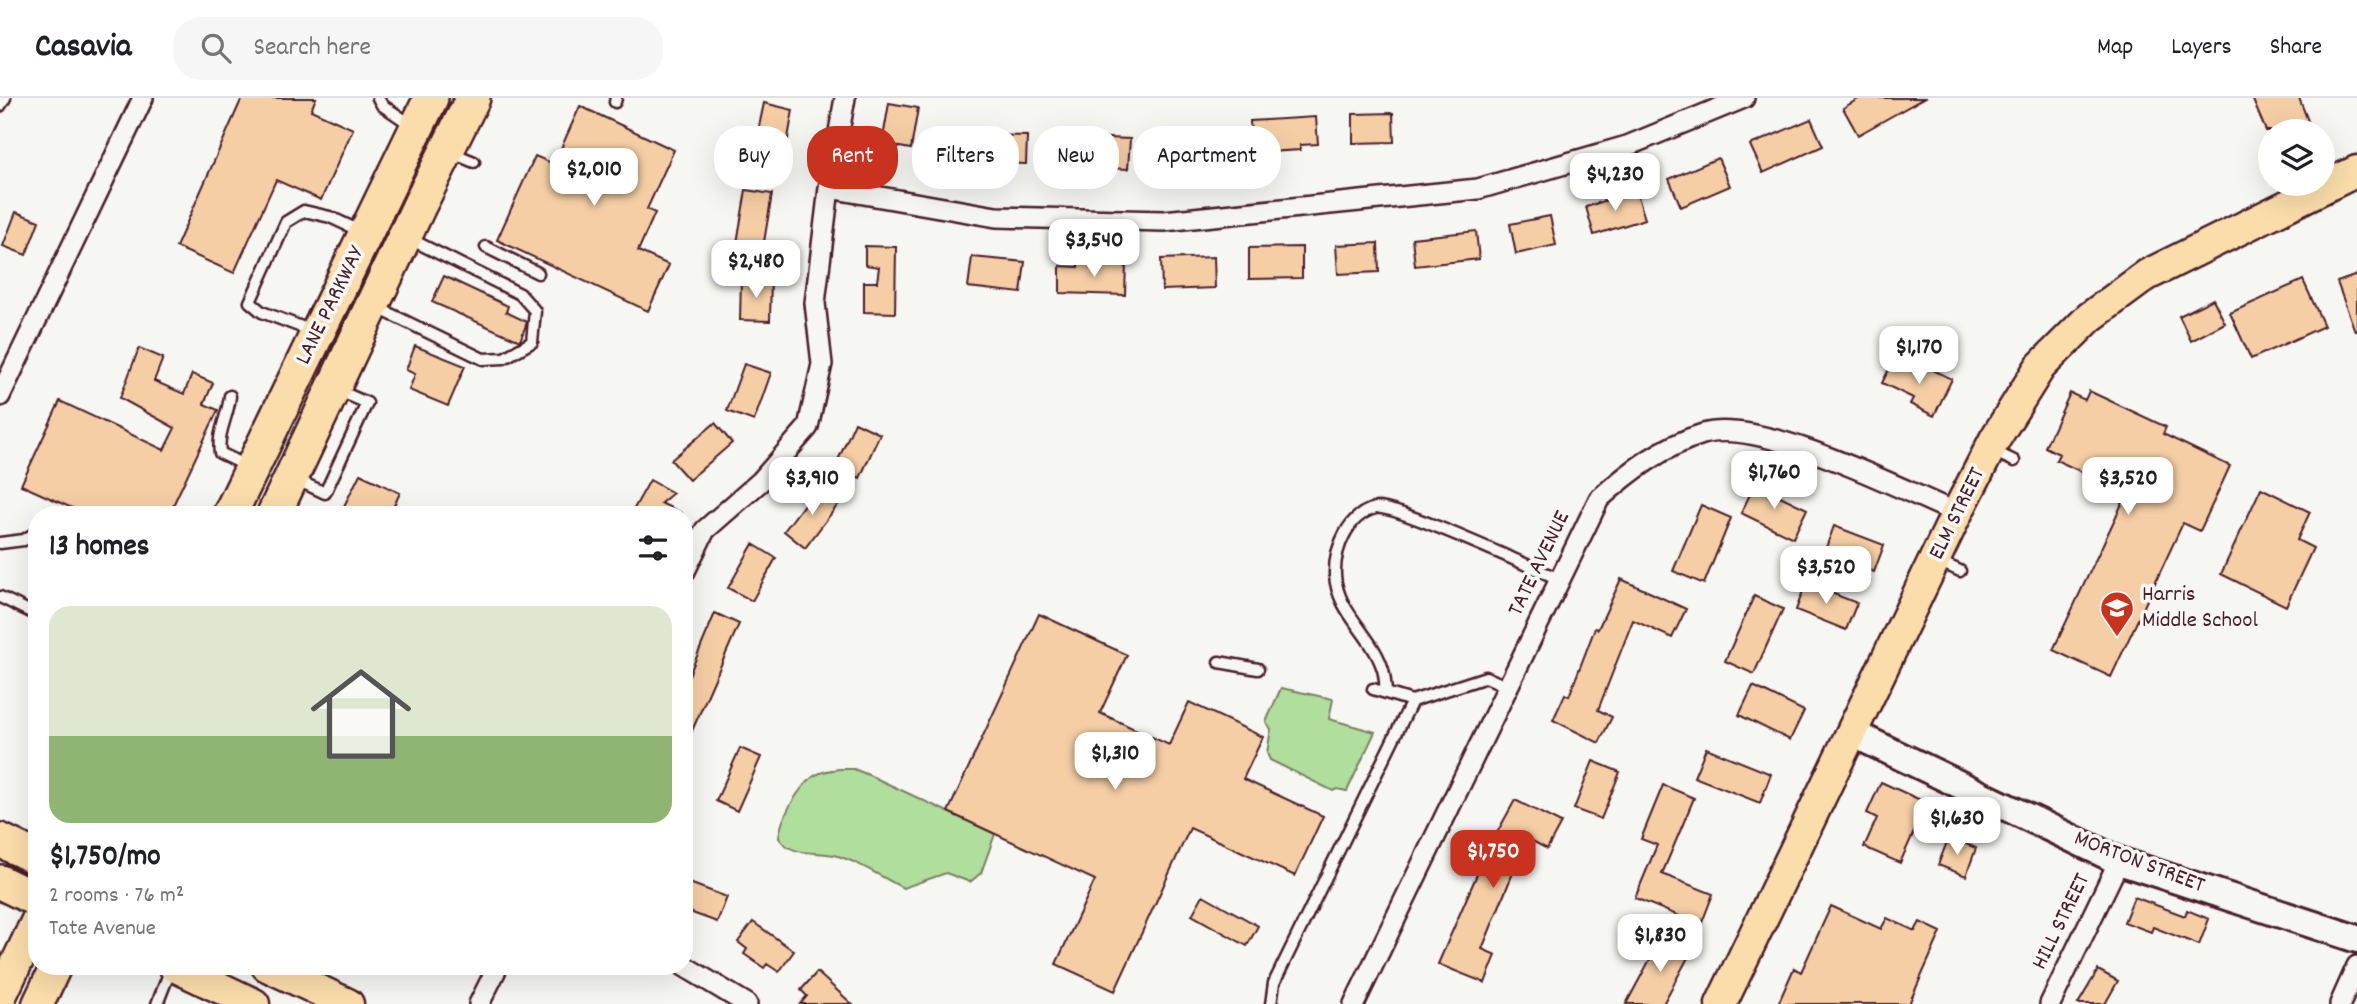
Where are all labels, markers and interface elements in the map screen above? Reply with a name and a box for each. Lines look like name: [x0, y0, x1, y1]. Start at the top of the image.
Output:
search box: [173, 17, 663, 80]
text: Casavia: [35, 25, 131, 72]
icon: search: [197, 29, 235, 67]
text: Search here: [253, 30, 371, 67]
text: Map: [2097, 31, 2133, 65]
text: Layers: [2171, 31, 2232, 65]
text: Share: [2270, 31, 2322, 65]
map controls: [2258, 119, 2335, 196]
button: layers: [2258, 119, 2335, 196]
chip: Buy: [714, 126, 793, 189]
chip: Rent: [807, 126, 898, 189]
chip: Filters: [912, 126, 1019, 189]
chip: New: [1033, 126, 1119, 189]
chip: Apartment: [1133, 126, 1281, 189]
pin: $2,010: [537, 148, 651, 208]
pin: $4,230: [1558, 153, 1672, 213]
text: $2,010: [566, 154, 622, 187]
text: $4,230: [1586, 159, 1644, 192]
pin: $3,540: [1037, 220, 1151, 279]
text: $3,540: [1065, 225, 1123, 258]
pin: $2,480: [699, 240, 813, 300]
street label: LANE PARKWAY: [288, 241, 374, 371]
text: $2,480: [727, 246, 785, 279]
pin: $1,170: [1862, 327, 1976, 386]
text: $1,170: [1895, 332, 1943, 365]
pin: $1,760: [1717, 452, 1831, 511]
text: $1,760: [1747, 457, 1801, 490]
pin: $3,910: [755, 458, 869, 517]
pin: $3,520: [2071, 458, 2185, 517]
street label: ELM STREET: [1921, 462, 1995, 566]
text: $3,910: [785, 463, 839, 496]
text: $3,520: [2098, 463, 2158, 496]
street label: TATE AVENUE: [1500, 505, 1580, 622]
text: 13 homes: [49, 527, 149, 570]
icon: filters: [634, 529, 672, 567]
pin: $3,520: [1769, 546, 1883, 606]
text: $3,520: [1796, 552, 1856, 585]
place label: Harris Middle School: [2142, 579, 2259, 638]
school or university icon: Harris Middle School: [2098, 589, 2136, 638]
icon: home: [298, 651, 424, 777]
pin: $1,310: [1058, 732, 1172, 792]
text: $1,310: [1091, 738, 1139, 771]
pin: $1,630: [1900, 798, 2014, 857]
text: $1,630: [1929, 803, 1985, 836]
street label: MORTON STREET: [2069, 823, 2209, 903]
pin: $1,750: [1436, 830, 1550, 890]
text: $1,750: [1466, 836, 1520, 869]
text: $1,750/mo: [49, 837, 161, 880]
street label: HILL STREET: [2024, 868, 2100, 976]
text: 2 rooms · 76 m²: [49, 880, 184, 913]
text: Tate Avenue: [49, 913, 156, 946]
pin: $1,830: [1603, 914, 1717, 974]
text: $1,830: [1633, 920, 1687, 953]

